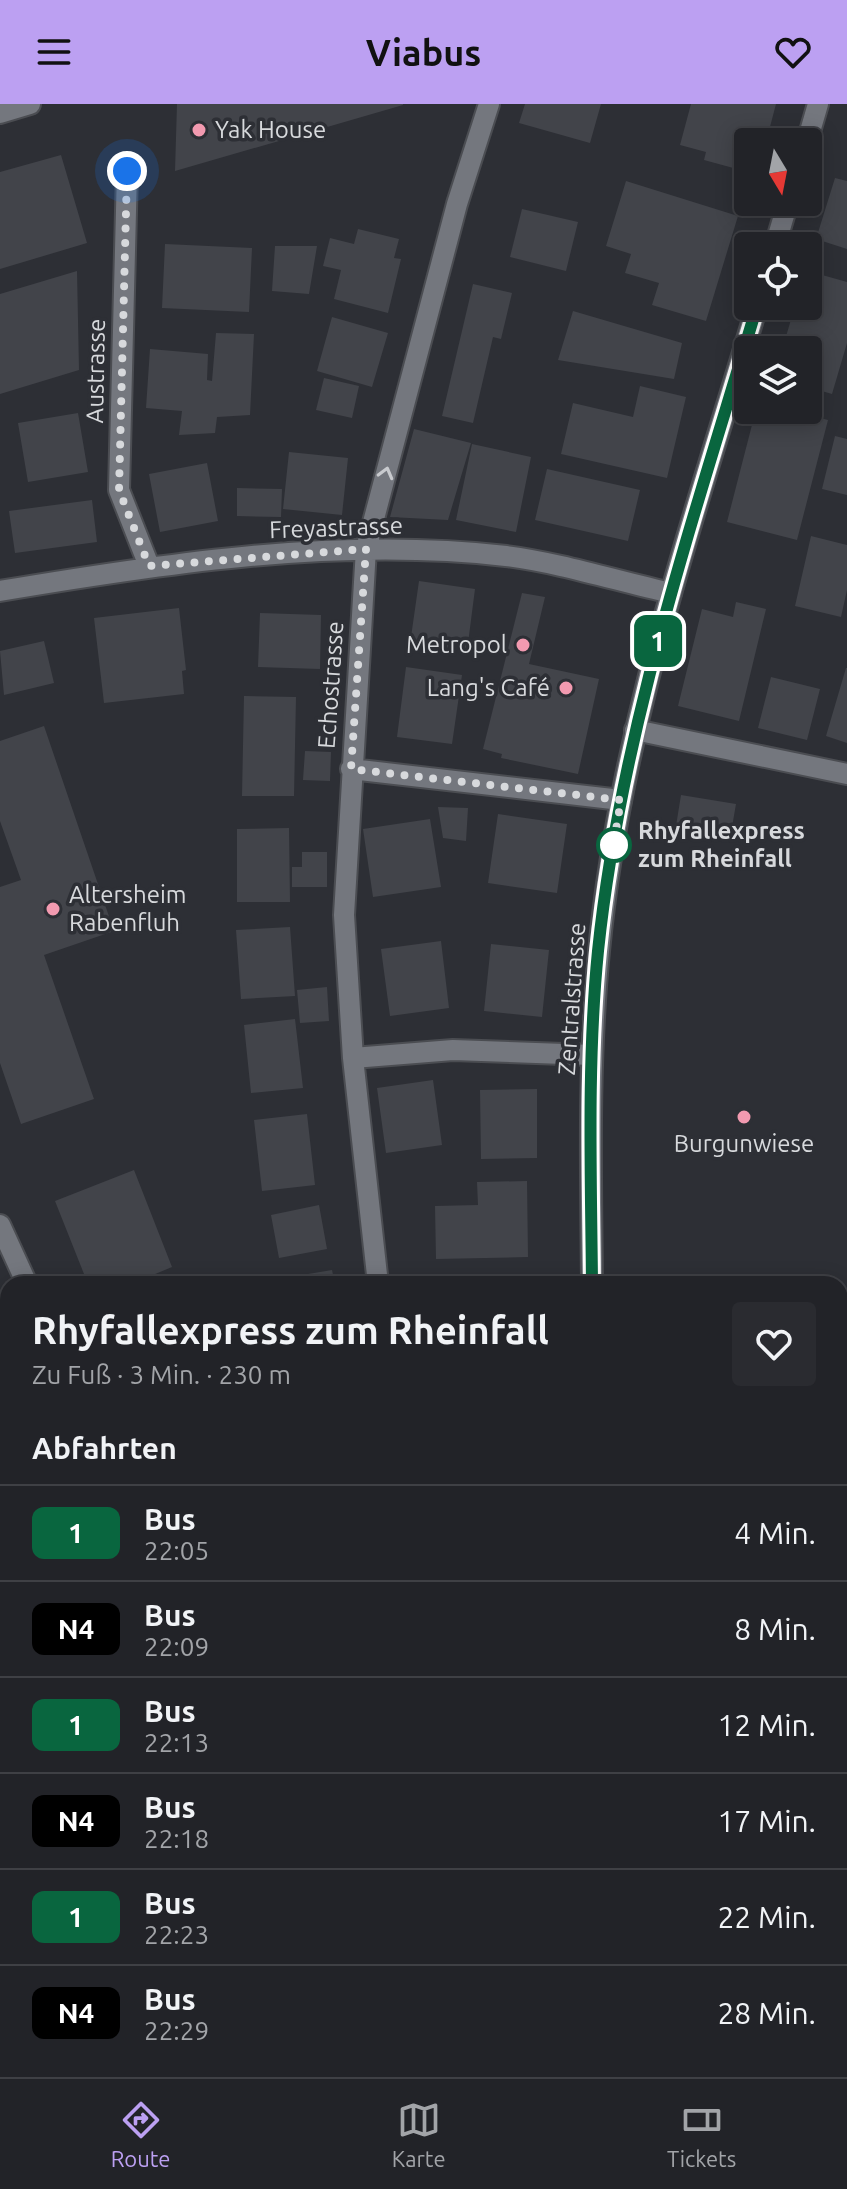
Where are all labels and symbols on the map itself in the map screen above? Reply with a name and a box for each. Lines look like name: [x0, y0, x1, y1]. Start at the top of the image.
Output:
place label: Yak House: [215, 116, 326, 143]
marker: Yak House: [190, 121, 208, 139]
north arrow: [734, 128, 822, 216]
your location: [107, 151, 147, 191]
street label: Austrasse: [81, 318, 110, 424]
one-way arrow: [376, 467, 393, 481]
street label: Freyastrasse: [269, 512, 403, 543]
line badge: 1: [632, 615, 684, 667]
street label: Echostrasse: [313, 620, 348, 750]
place label: Metropol: [406, 631, 507, 658]
marker: Metropol: [514, 636, 532, 654]
place label: Lang's Café: [427, 674, 550, 701]
marker: Lang's Café: [557, 679, 575, 697]
place label: Rhyfallexpress zum Rheinfall: [638, 817, 805, 872]
marker: Rhyfallexpress zum Rheinfall: [597, 828, 631, 862]
place label: Altersheim Rabenfluh: [69, 881, 187, 936]
marker: Altersheim Rabenfluh: [44, 900, 62, 918]
street label: Zentralstrasse: [553, 922, 590, 1076]
marker: Burgunwiese: [735, 1108, 753, 1126]
place label: Burgunwiese: [674, 1130, 814, 1157]

